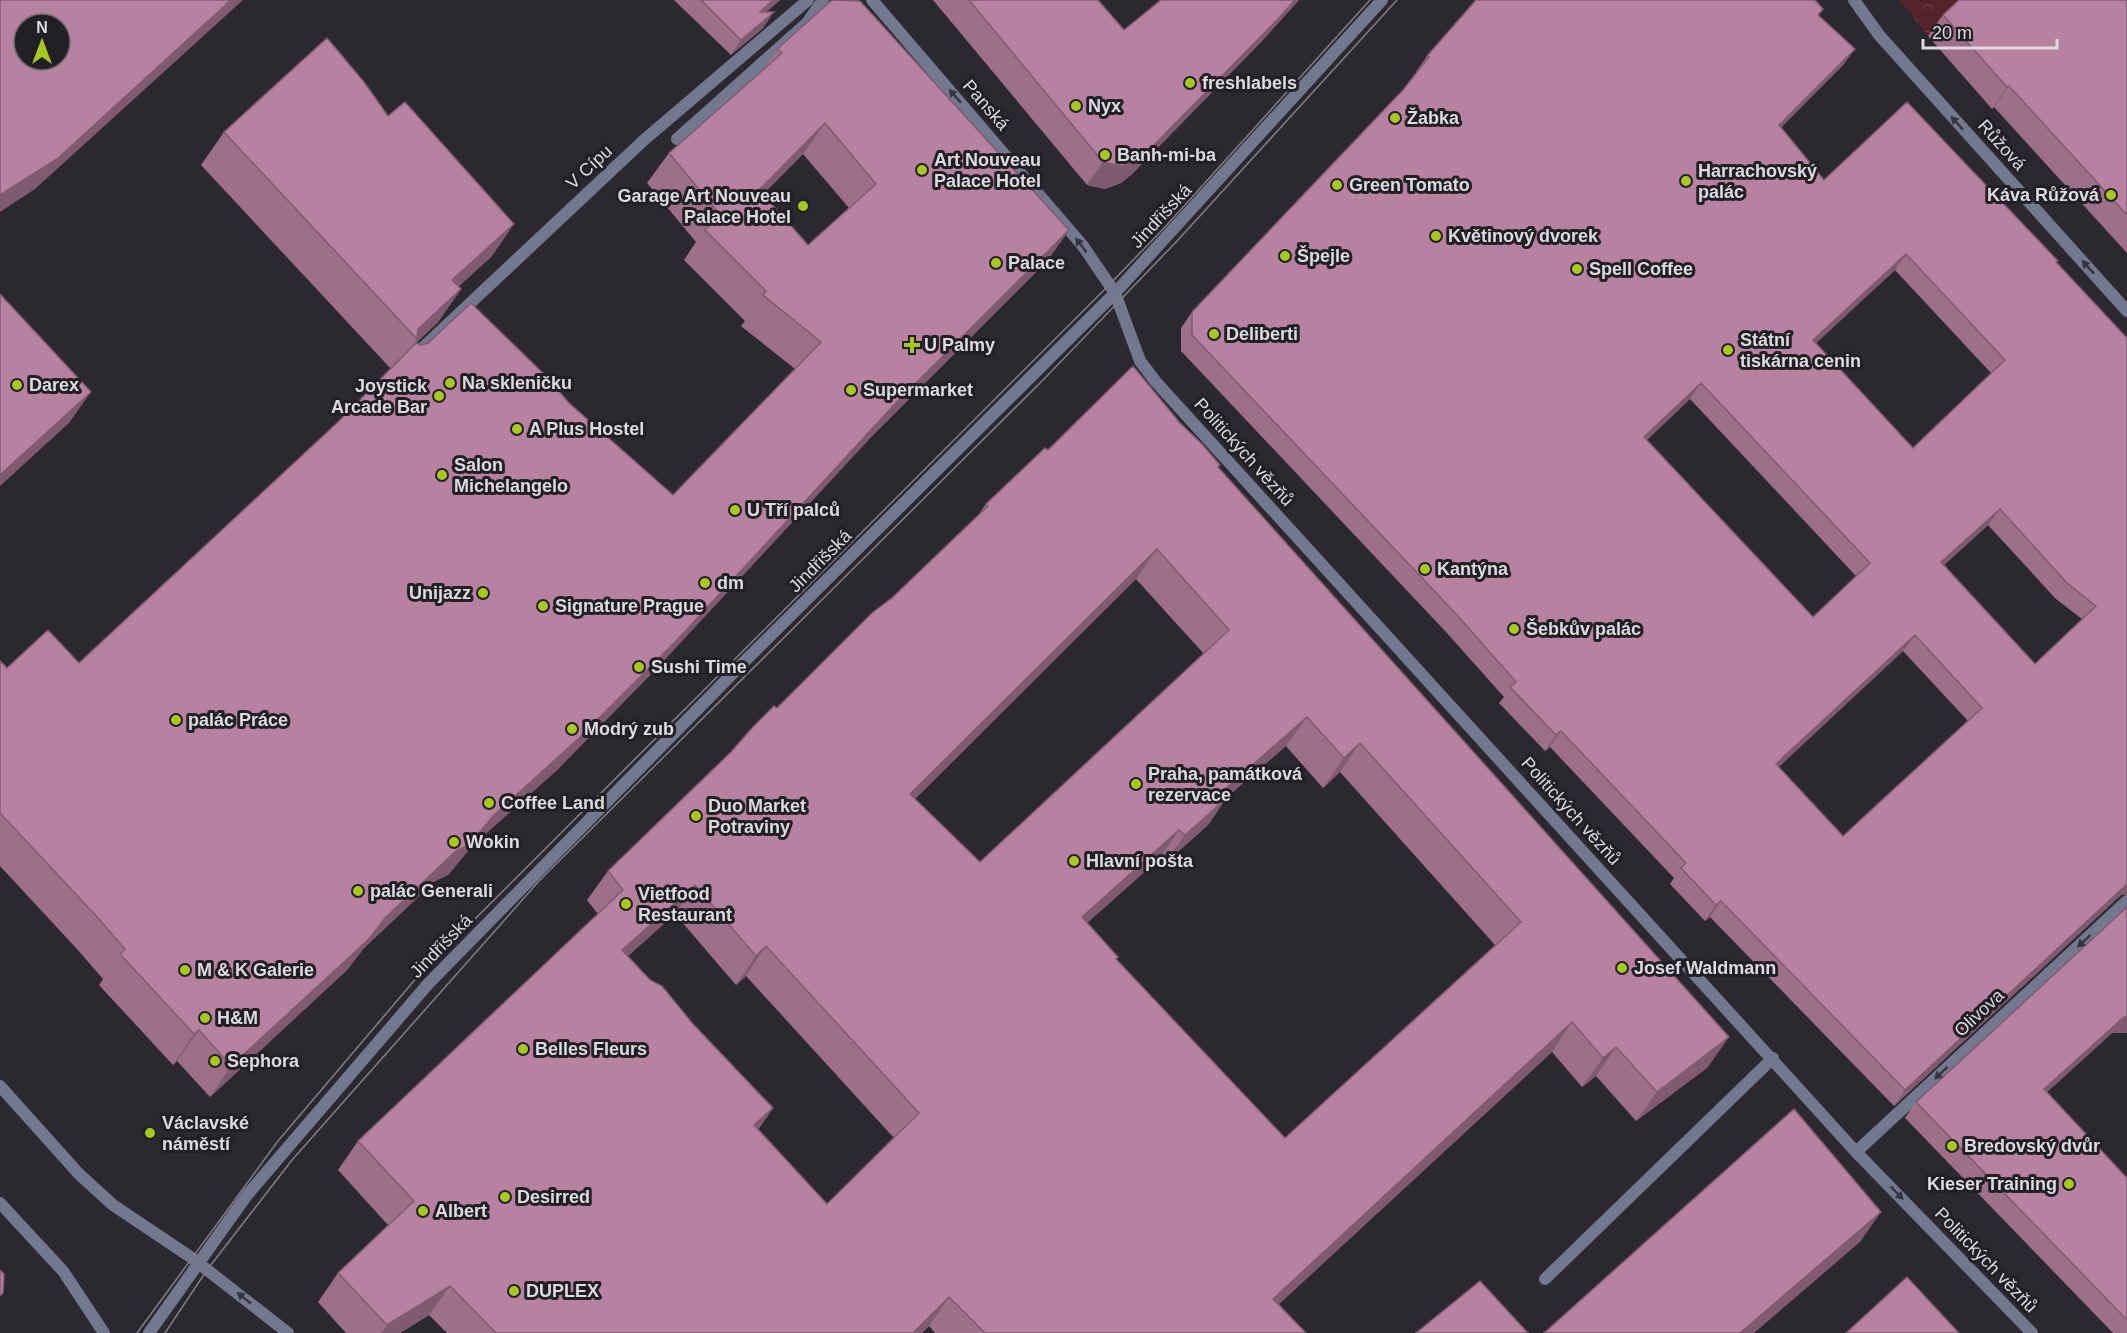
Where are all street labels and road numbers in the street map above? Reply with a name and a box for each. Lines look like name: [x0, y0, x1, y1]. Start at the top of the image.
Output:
street label: Panská: [959, 76, 1014, 135]
street label: Růžová: [1974, 116, 2031, 175]
street label: V Cípu: [562, 141, 616, 193]
street label: Jindřišská: [1126, 179, 1196, 252]
street label: Politických vězňů: [1190, 394, 1298, 510]
street label: Jindřišská: [785, 525, 856, 596]
street label: Politických vězňů: [1517, 753, 1625, 869]
street label: Jindřišská: [406, 910, 477, 982]
street label: Olivova: [1950, 985, 2008, 1041]
street label: Politických vězňů: [1931, 1203, 2041, 1317]

